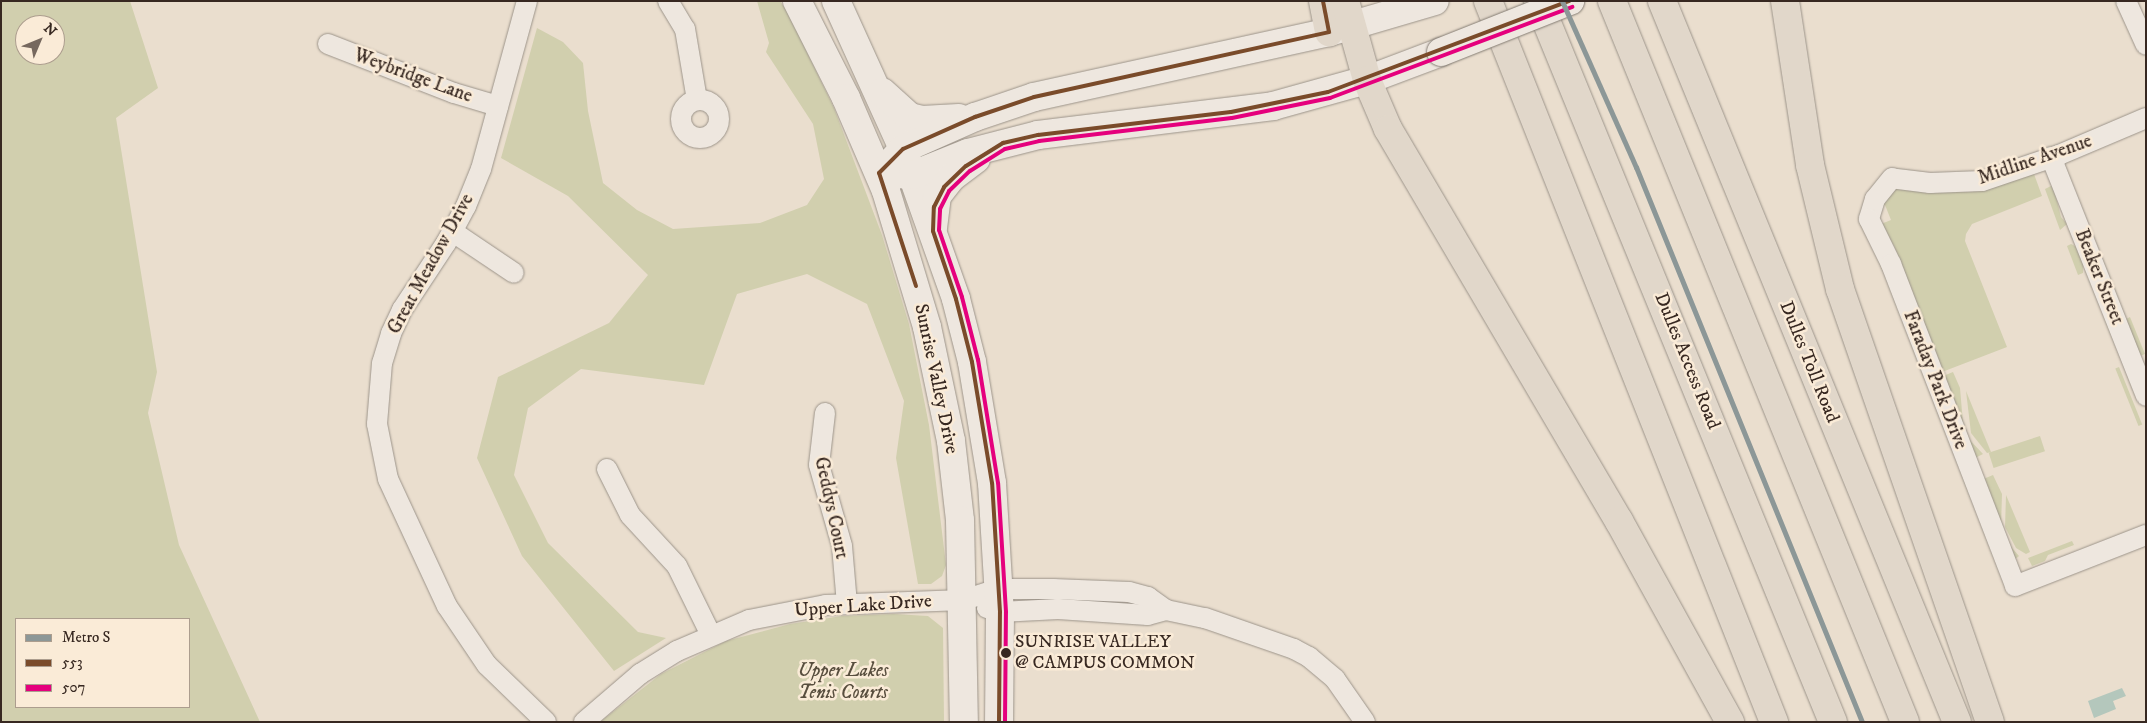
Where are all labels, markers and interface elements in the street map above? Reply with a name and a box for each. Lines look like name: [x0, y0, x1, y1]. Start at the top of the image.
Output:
north arrow: [15, 15, 65, 65]
text: N: [39, 20, 60, 41]
street label: Weybridge Lane: [351, 44, 475, 108]
street label: Midline Avenue: [1975, 130, 2095, 190]
street label: Great Meadow Drive: [383, 190, 479, 338]
street label: Beaker Street: [2069, 226, 2129, 328]
street label: Dulles Access Road: [1649, 289, 1725, 433]
street label: Dulles Toll Road: [1774, 298, 1844, 426]
street label: Sunrise Valley Drive: [909, 302, 963, 456]
street label: Faraday Park Drive: [1898, 307, 1972, 453]
street label: Geddys Court: [809, 455, 853, 561]
street label: Upper Lake Drive: [794, 590, 932, 622]
legend: [15, 618, 190, 708]
text: Metro S: [62, 628, 110, 647]
place label: SUNRISE VALLEY @ CAMPUS COMMON: [1015, 632, 1195, 674]
marker: SUNRISE VALLEY @ CAMPUS COMMON: [1001, 648, 1011, 658]
text: 553: [62, 653, 83, 672]
park label: Upper Lakes Tenis Courts: [798, 660, 888, 704]
text: 507: [62, 678, 85, 697]

